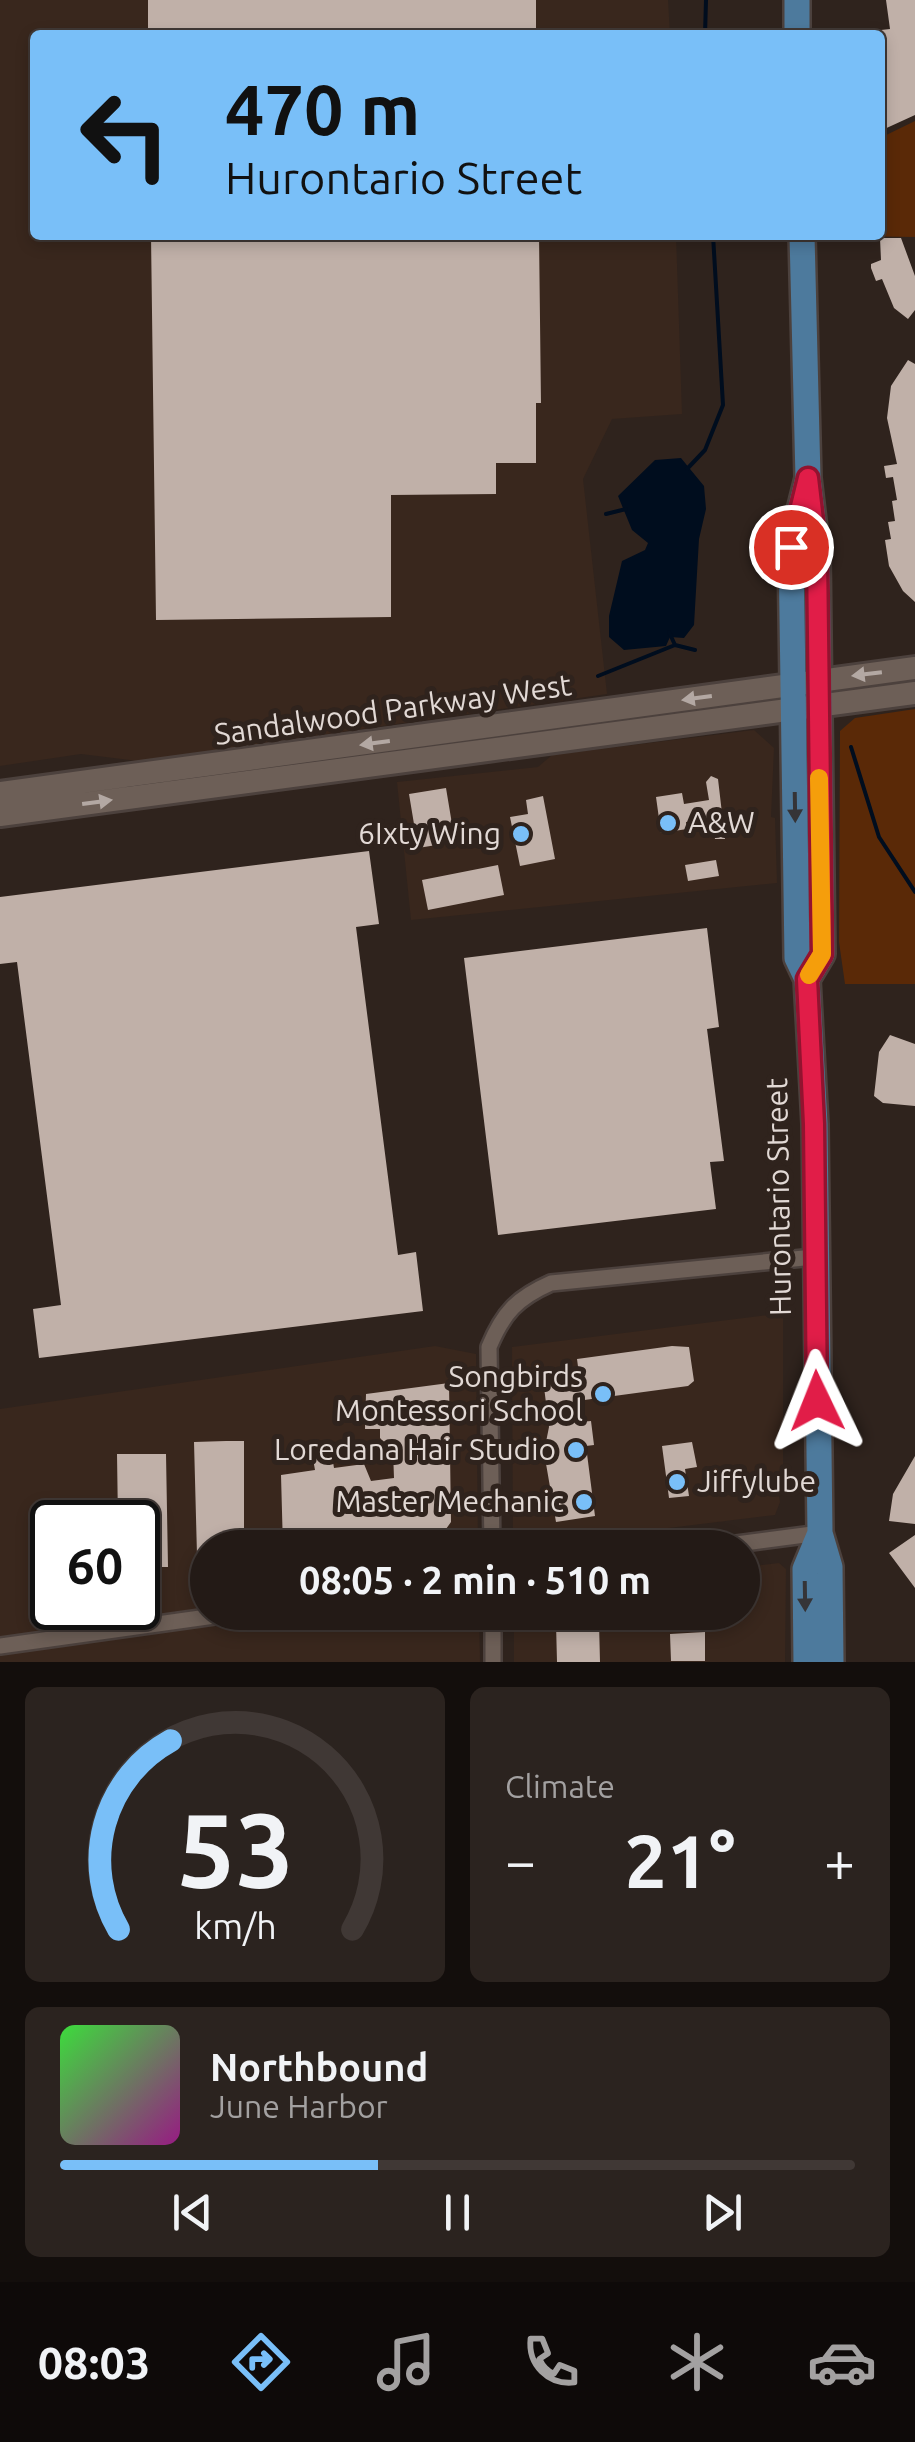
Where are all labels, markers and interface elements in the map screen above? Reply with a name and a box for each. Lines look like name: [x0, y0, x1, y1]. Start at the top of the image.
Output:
icon: left: [60, 70, 190, 200]
text: 470 m: [225, 70, 420, 148]
text: Hurontario Street: [225, 152, 582, 203]
pin: [749, 505, 834, 590]
icon: arrive: [764, 520, 819, 575]
one-way arrow: [850, 666, 882, 682]
street label: Sandalwood Parkway West: [212, 667, 574, 751]
one-way arrow: [680, 690, 712, 706]
one-way arrow: [359, 736, 390, 752]
one-way arrow: [787, 792, 803, 824]
one-way arrow: [81, 794, 113, 810]
place label: A&W: [688, 805, 755, 839]
marker: A&W: [657, 812, 679, 834]
place label: 6Ixty Wing: [358, 816, 501, 850]
marker: 6Ixty Wing: [510, 823, 532, 845]
street label: Hurontario Street: [759, 1078, 797, 1316]
position arrow: [765, 1349, 869, 1453]
place label: Songbirds Montessori School: [335, 1359, 583, 1427]
marker: Songbirds Montessori School: [592, 1383, 614, 1405]
place label: Loredana Hair Studio: [274, 1432, 556, 1466]
marker: Loredana Hair Studio: [565, 1439, 587, 1461]
place label: Jiffylube: [697, 1464, 816, 1498]
marker: Jiffylube: [666, 1471, 688, 1493]
place label: Master Mechanic: [335, 1484, 564, 1518]
marker: Master Mechanic: [573, 1491, 595, 1513]
speed limit sign: 60: [30, 1500, 160, 1630]
text: 08:05 · 2 min · 510 m: [299, 1559, 651, 1601]
one-way arrow: [797, 1581, 813, 1613]
text: Climate: [505, 1768, 615, 1804]
text: 53: [176, 1790, 294, 1907]
text: 21°: [624, 1818, 736, 1902]
text: −: [505, 1830, 536, 1891]
text: +: [824, 1830, 855, 1891]
text: km/h: [194, 1906, 276, 1946]
text: Northbound: [210, 2046, 428, 2088]
text: June Harbor: [210, 2088, 388, 2124]
icon: previous: [165, 2185, 220, 2240]
icon: pause: [430, 2185, 485, 2240]
icon: next: [695, 2185, 750, 2240]
icon: directions: [226, 2327, 296, 2397]
icon: music: [371, 2327, 441, 2397]
icon: phone: [516, 2327, 586, 2397]
icon: climate: [662, 2327, 732, 2397]
icon: car: [807, 2327, 877, 2397]
text: 08:03: [38, 2337, 150, 2388]

